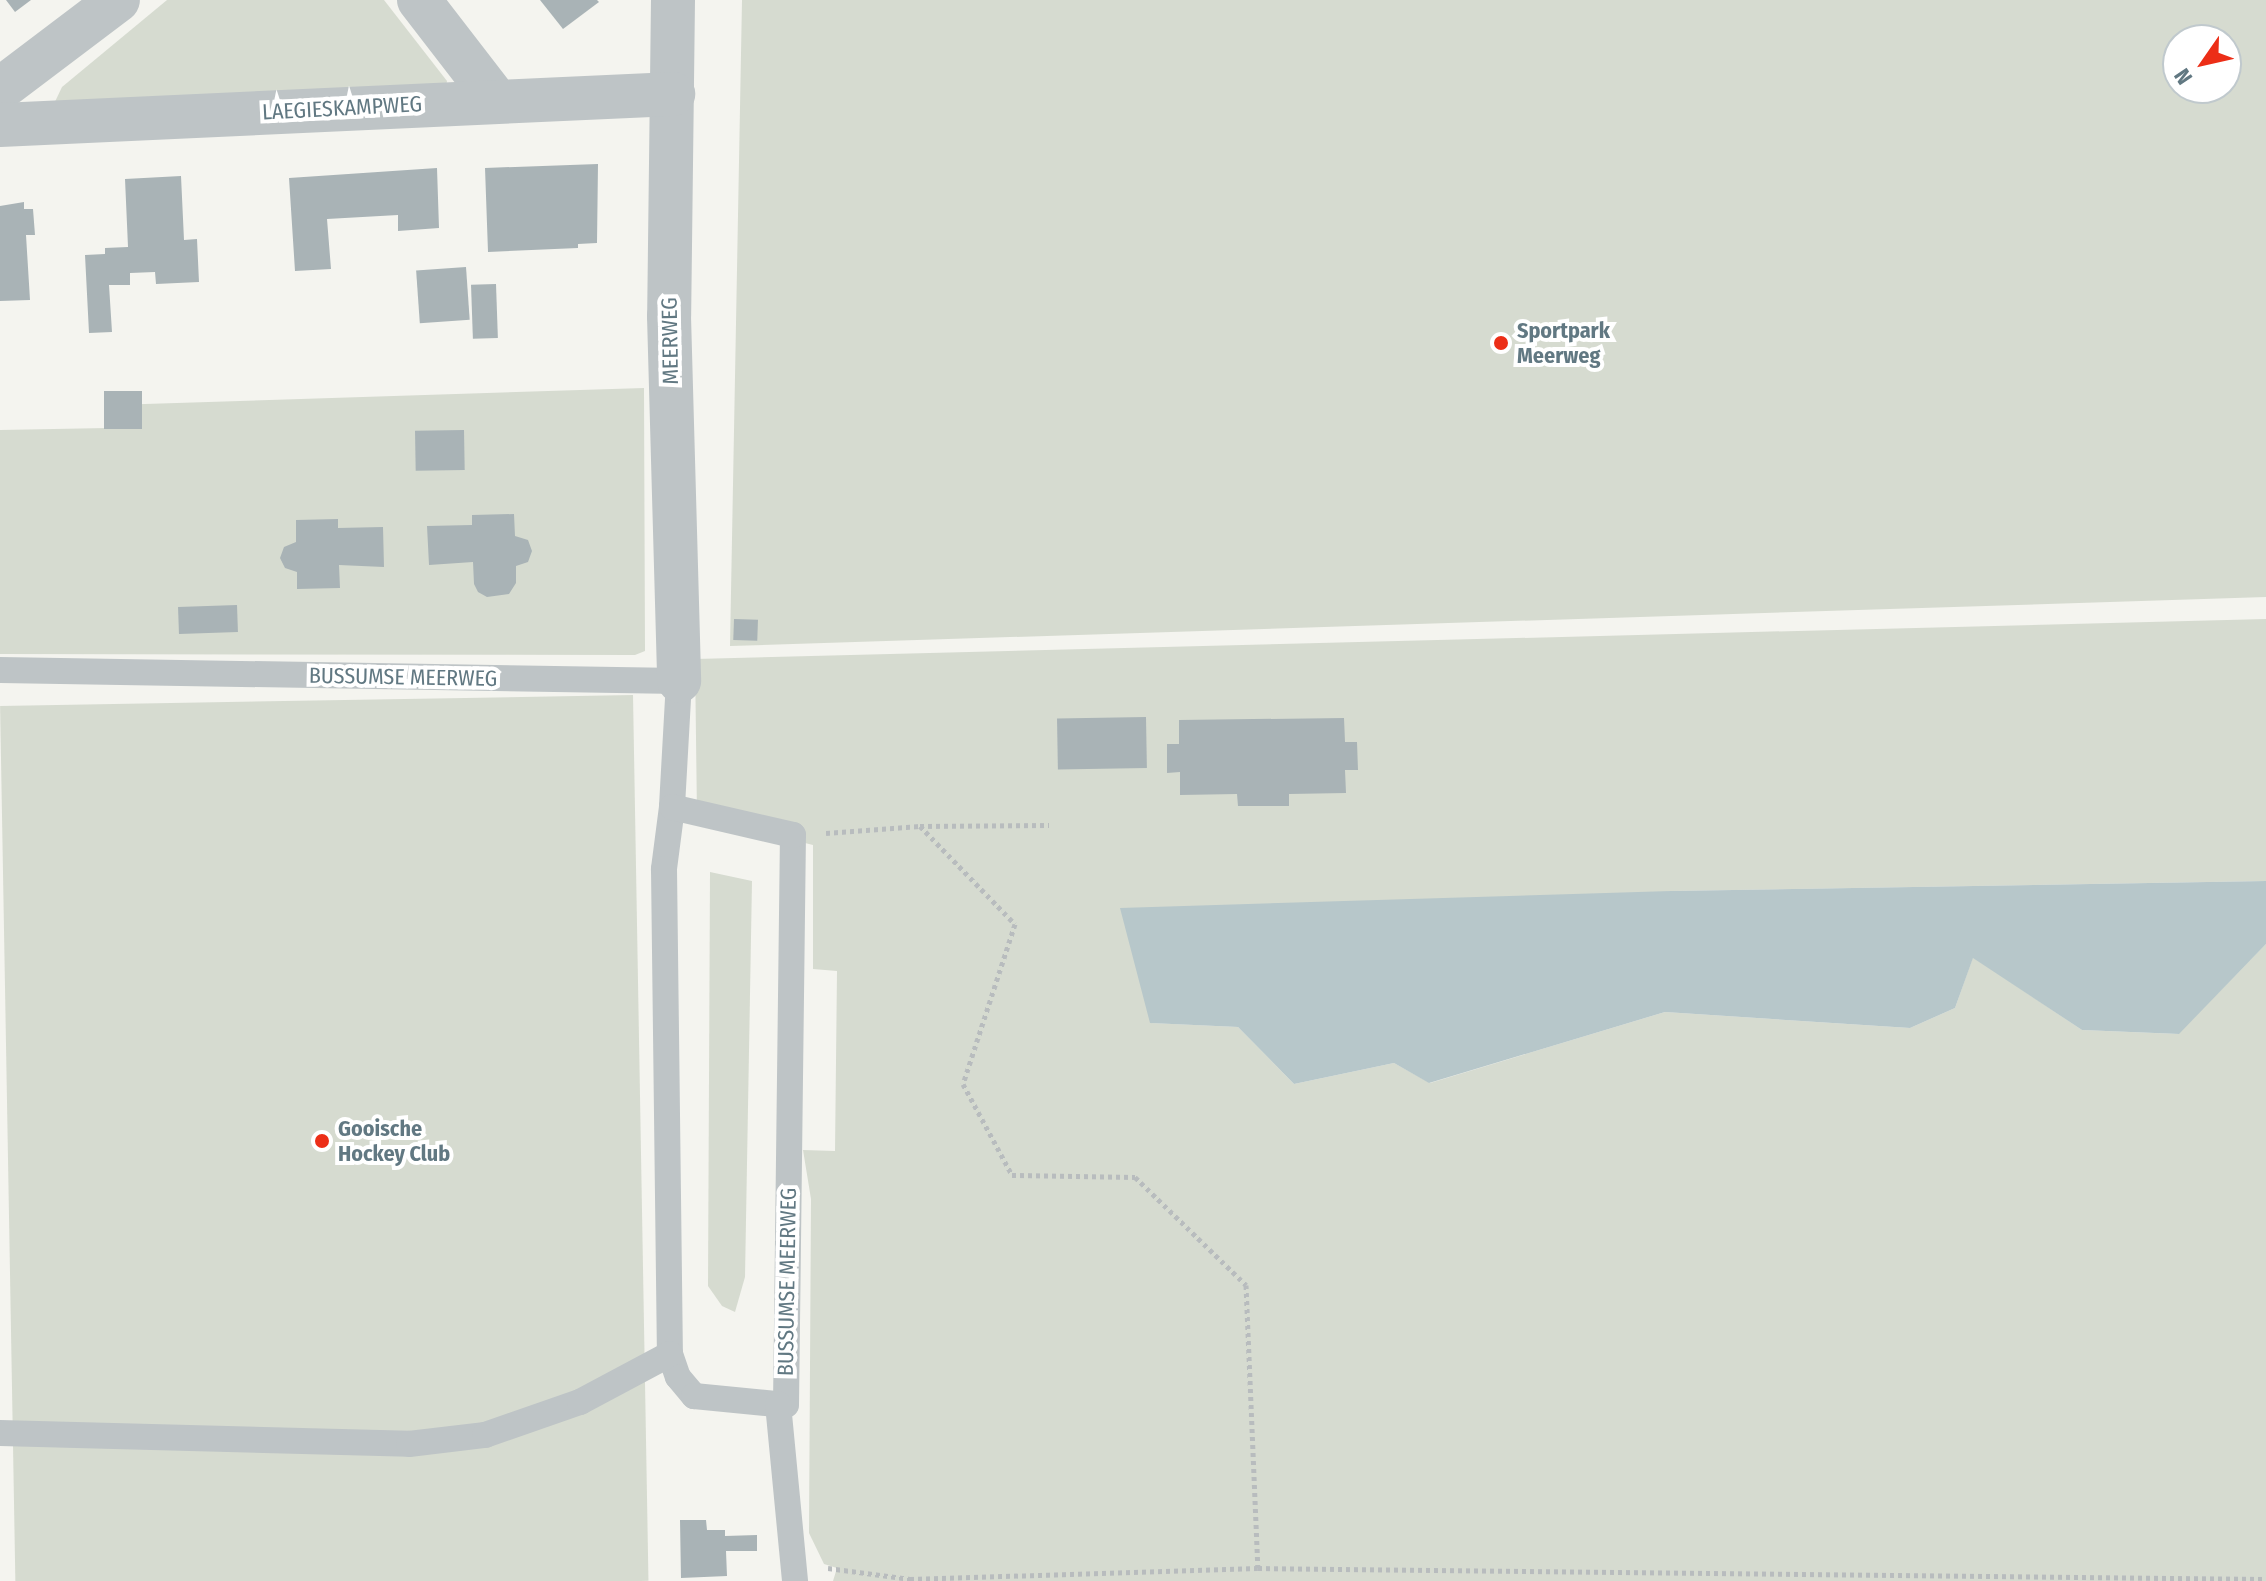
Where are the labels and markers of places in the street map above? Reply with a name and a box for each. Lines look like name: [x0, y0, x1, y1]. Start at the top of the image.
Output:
place label: Sportpark Meerweg: [1517, 317, 1610, 368]
marker: Sportpark Meerweg: [1492, 334, 1510, 352]
place label: Gooische Hockey Club: [338, 1115, 450, 1166]
marker: Gooische Hockey Club: [313, 1132, 331, 1150]

